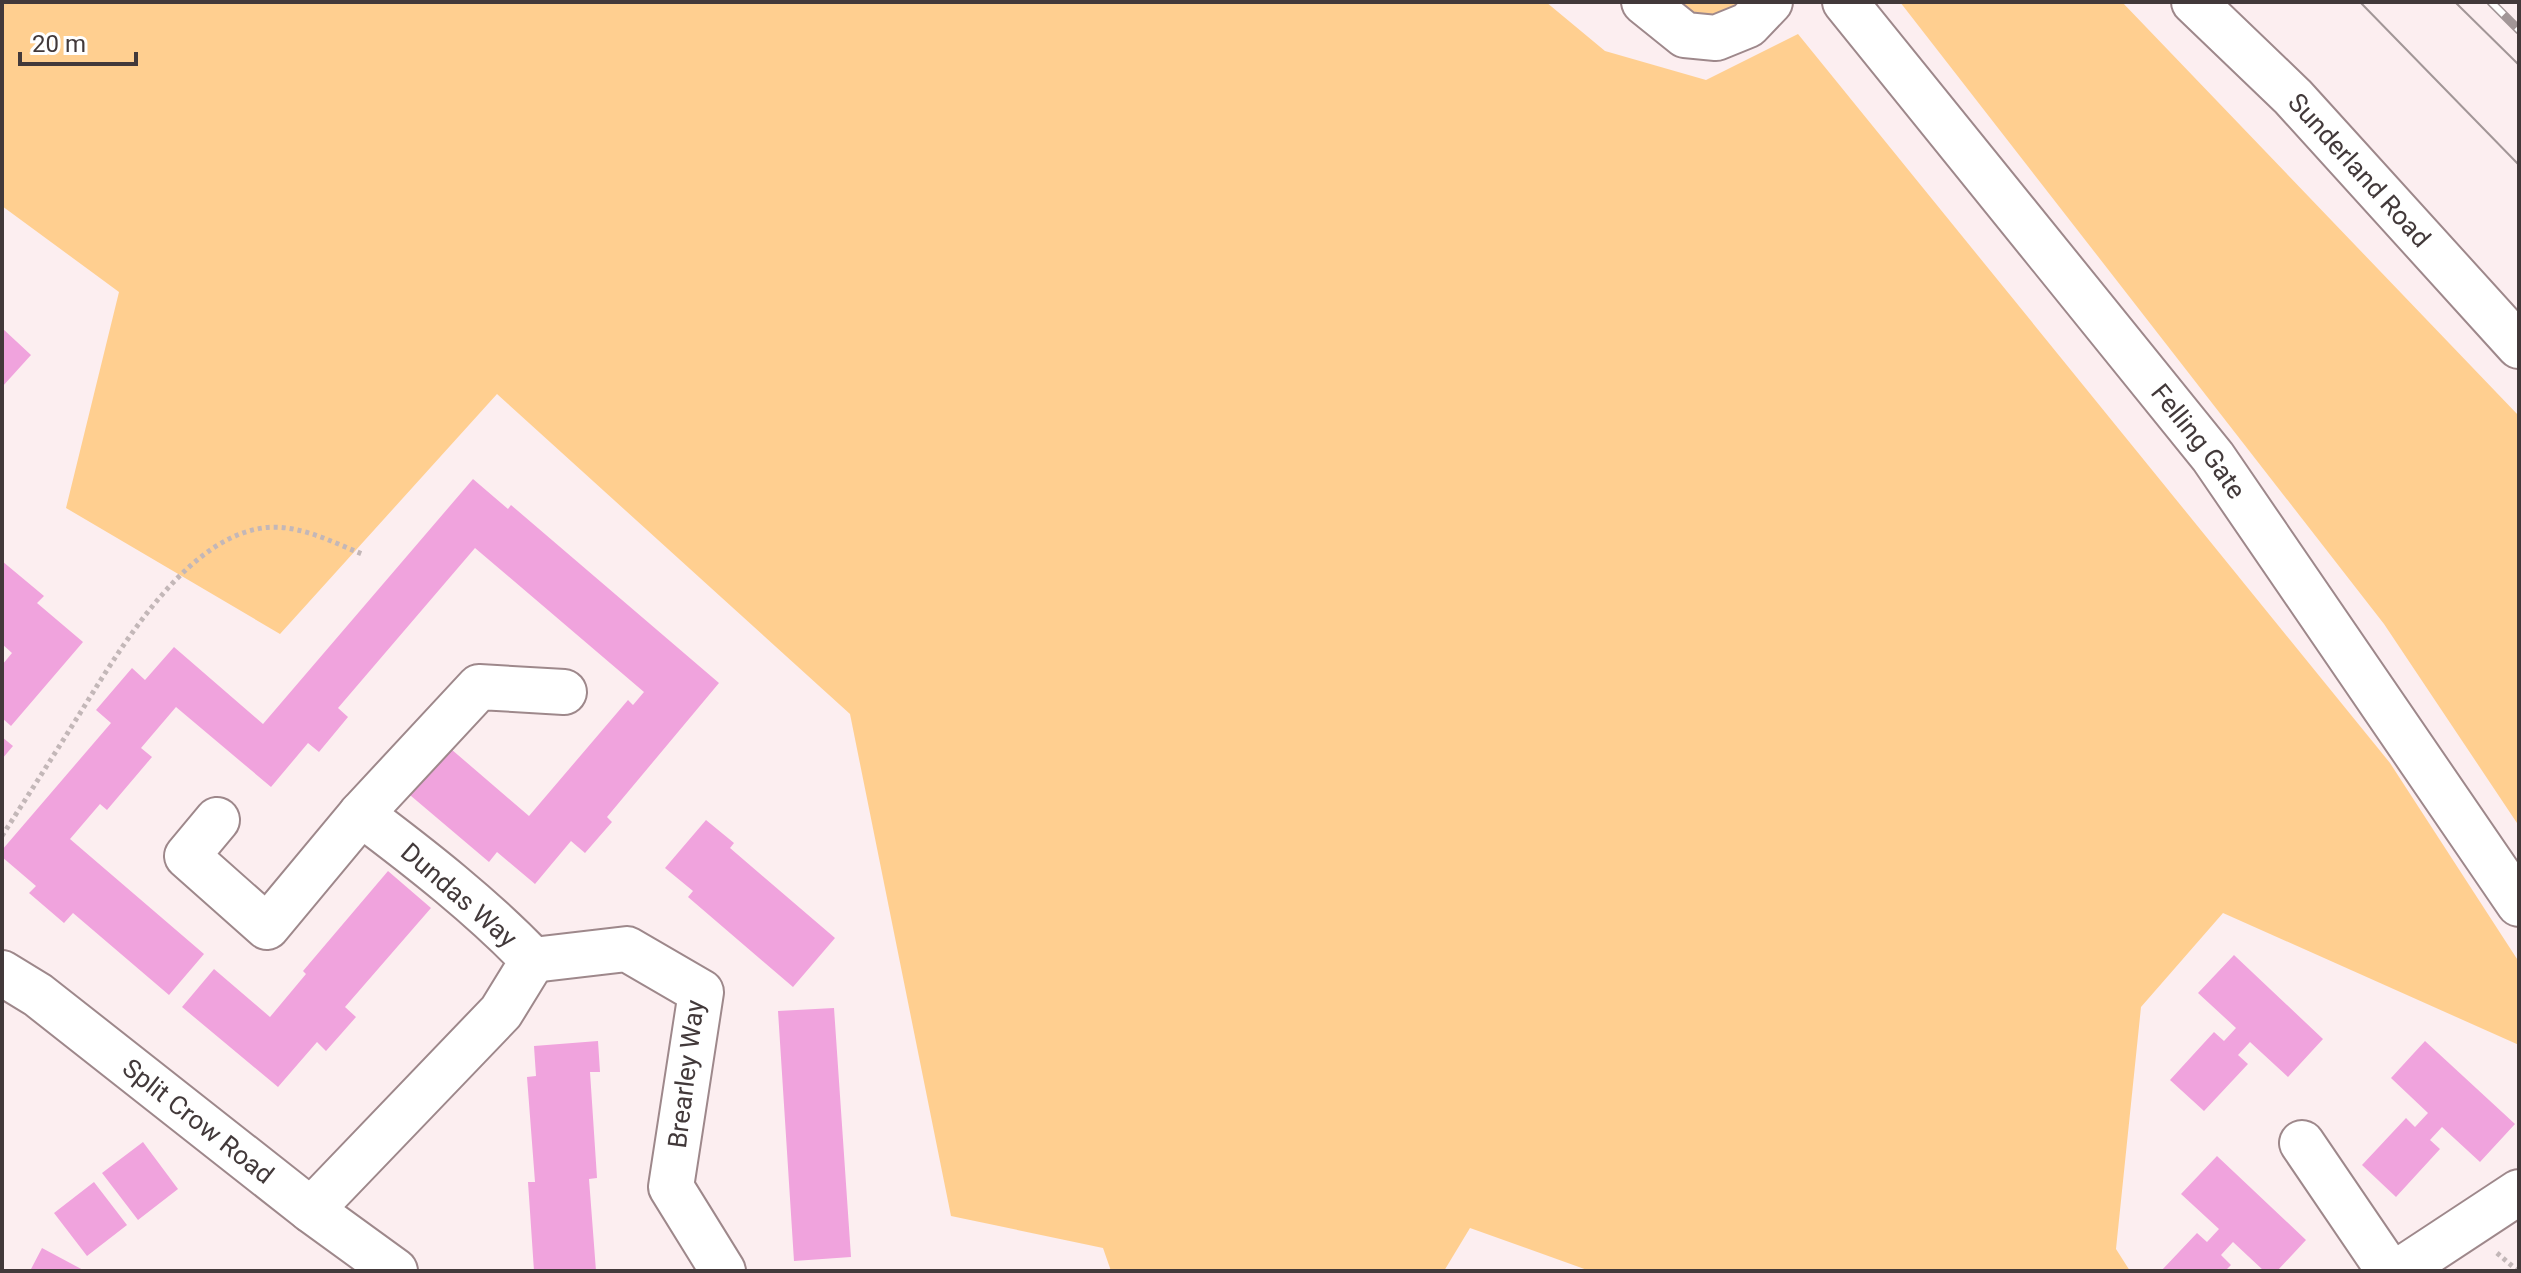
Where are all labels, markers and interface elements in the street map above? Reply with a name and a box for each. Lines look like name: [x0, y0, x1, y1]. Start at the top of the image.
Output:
scale bar: [20, 16, 136, 66]
text: 20 m: [32, 30, 86, 58]
street label: Sunderland Road: [2282, 87, 2437, 253]
street label: Felling Gate: [2145, 378, 2252, 504]
street label: Dundas Way: [395, 837, 523, 953]
street label: Brearley Way: [662, 998, 710, 1150]
street label: Split Crow Road: [117, 1052, 280, 1190]

